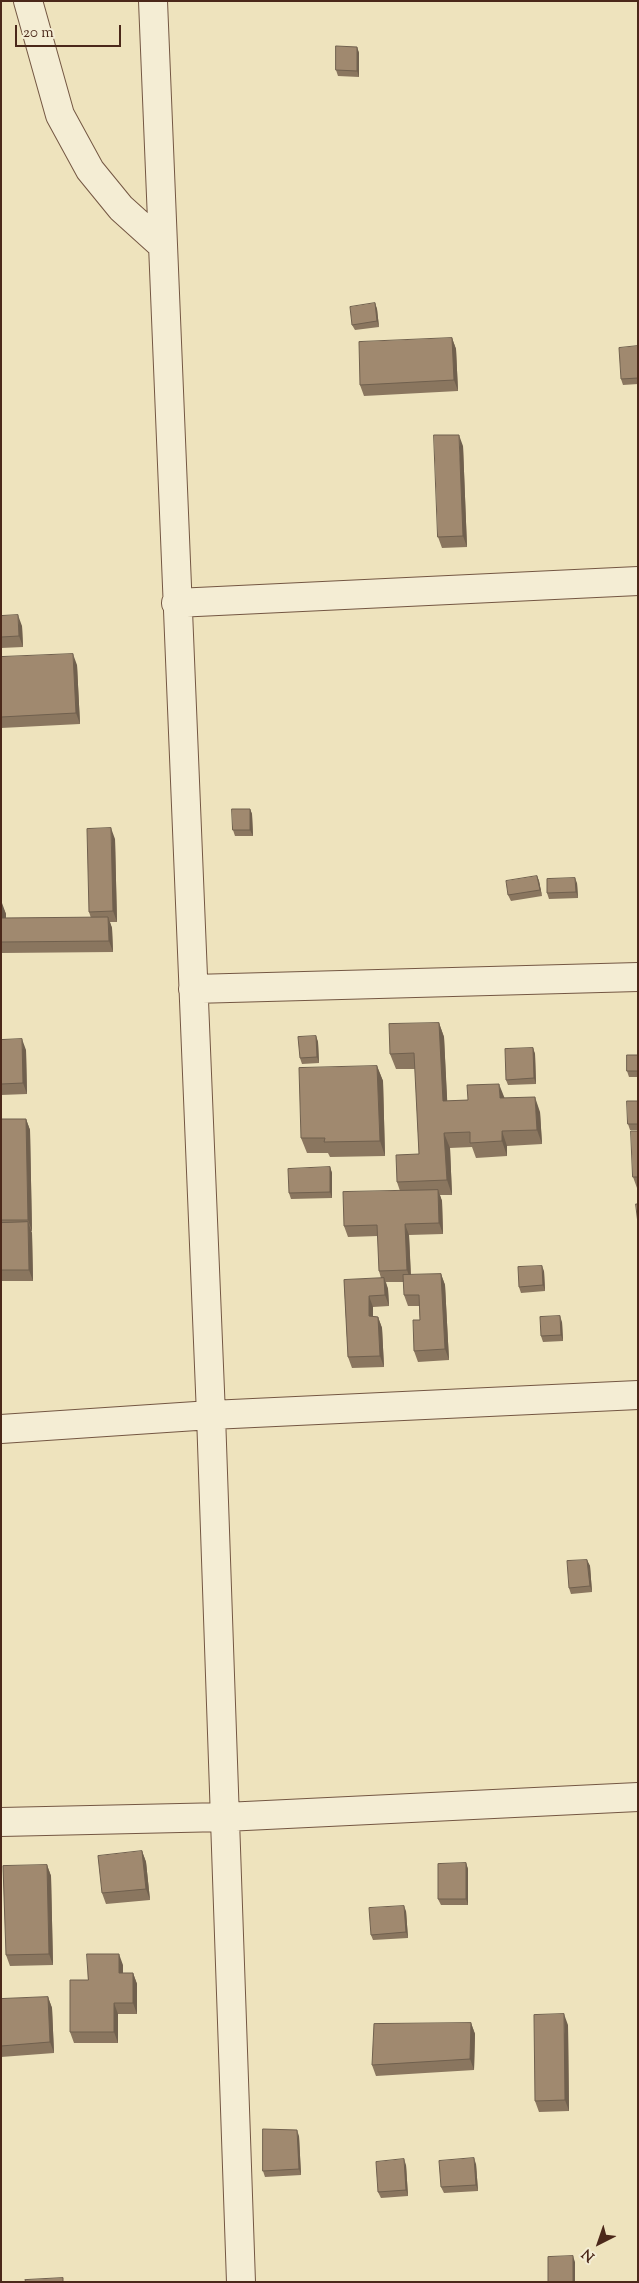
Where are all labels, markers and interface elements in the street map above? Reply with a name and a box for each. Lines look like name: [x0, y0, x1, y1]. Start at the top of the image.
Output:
scale bar: [18, 15, 124, 47]
text: 20 m: [23, 23, 54, 44]
north arrow: [574, 2218, 624, 2268]
text: N: [578, 2243, 600, 2266]

